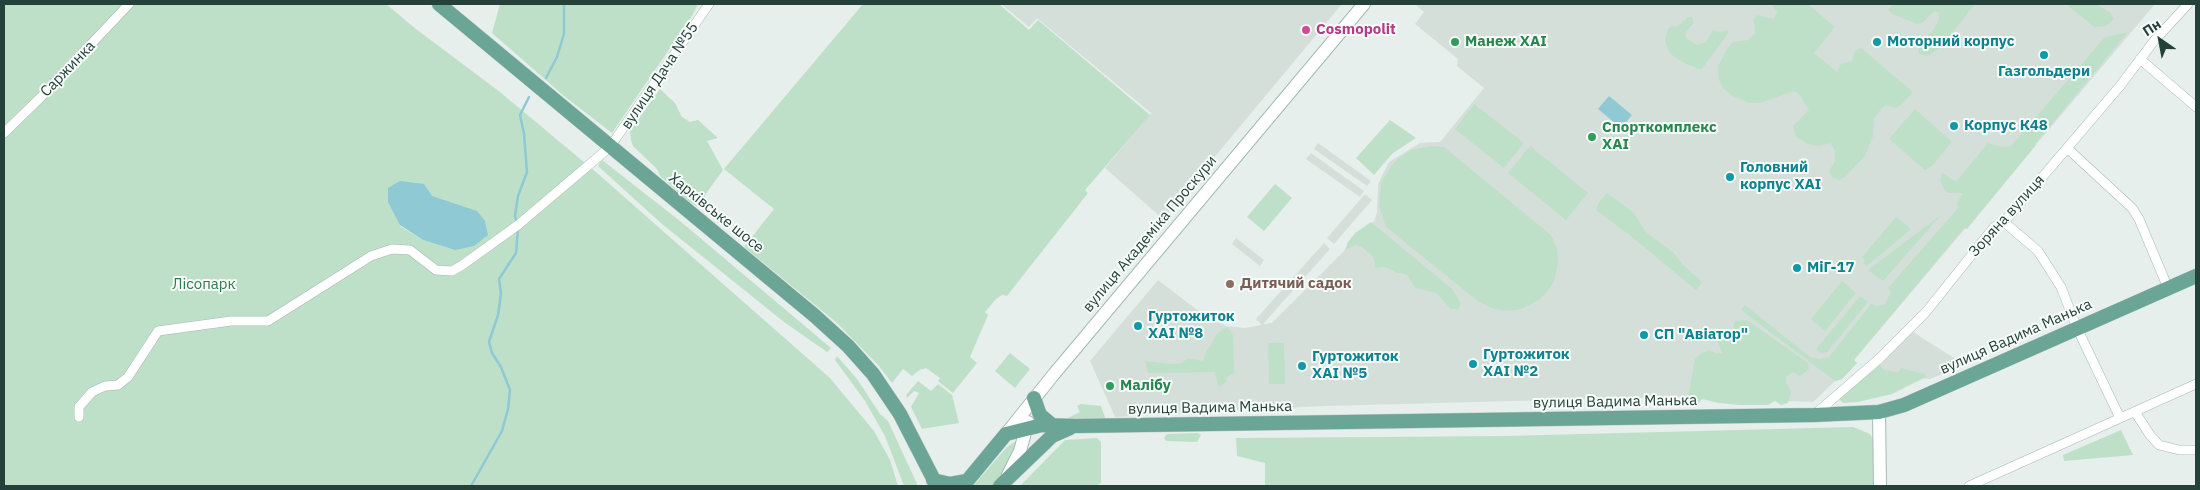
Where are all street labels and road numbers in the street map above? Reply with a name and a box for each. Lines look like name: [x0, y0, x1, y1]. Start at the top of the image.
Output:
street label: вулиця Дача №55: [618, 19, 702, 133]
street label: Саржинка: [37, 37, 99, 101]
street label: вулиця Академіка Проскури: [1079, 152, 1221, 316]
street label: Харківське шосе: [665, 169, 767, 257]
street label: Зоряна вулиця: [1965, 171, 2049, 261]
street label: вулиця Вадима Манька: [1937, 295, 2095, 379]
street label: вулиця Вадима Манька: [1533, 392, 1697, 412]
street label: вулиця Вадима Манька: [1128, 398, 1292, 418]

